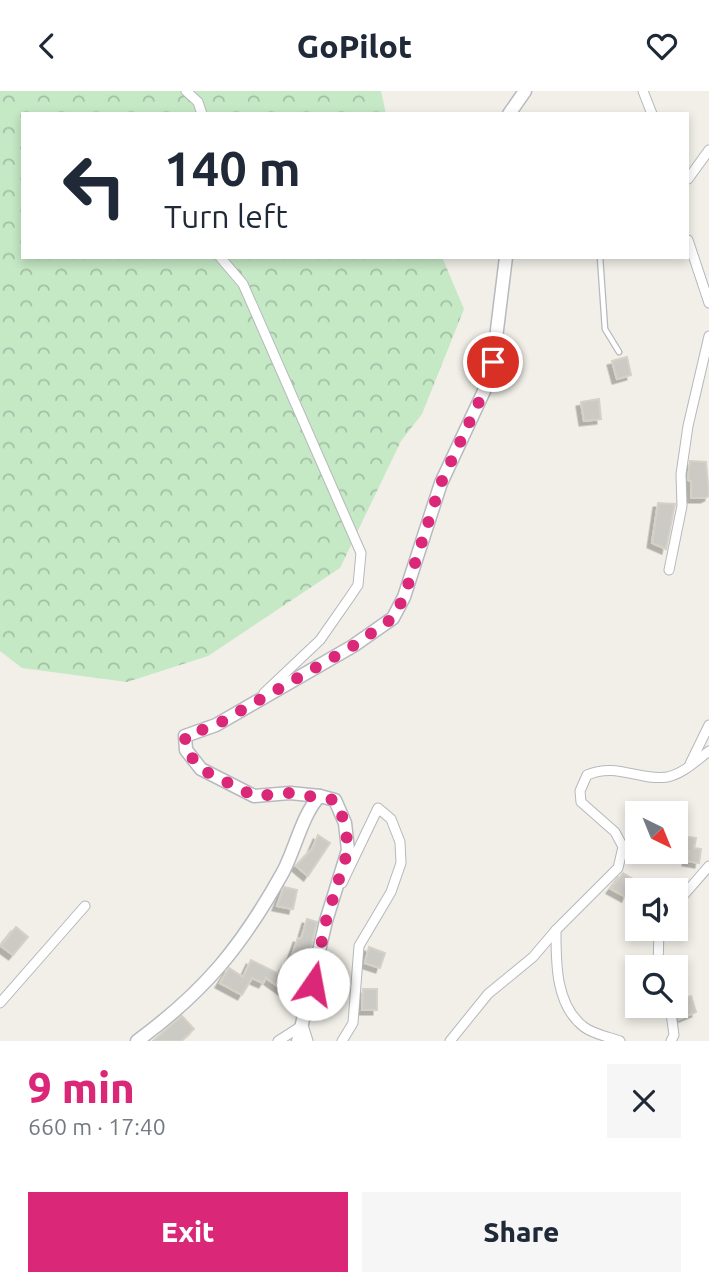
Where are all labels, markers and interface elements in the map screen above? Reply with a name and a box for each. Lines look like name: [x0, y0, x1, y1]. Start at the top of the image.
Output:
icon: back: [28, 27, 66, 65]
icon: heart: [643, 27, 681, 65]
text: GoPilot: [297, 28, 412, 64]
icon: left: [49, 140, 140, 231]
text: 140 m: [164, 140, 301, 195]
text: Turn left: [164, 198, 288, 234]
pin: [463, 332, 523, 392]
icon: arrive: [474, 343, 512, 381]
north arrow: [625, 801, 688, 865]
map controls: [625, 801, 688, 1018]
button: sound: [625, 878, 688, 941]
position arrow: [276, 947, 350, 1021]
button: search: [625, 955, 688, 1018]
text: 9 min: [28, 1064, 135, 1111]
button: close: [607, 1064, 681, 1138]
text: 660 m · 17:40: [28, 1114, 166, 1139]
button: Exit: [28, 1192, 348, 1272]
button: Share: [362, 1192, 681, 1272]

